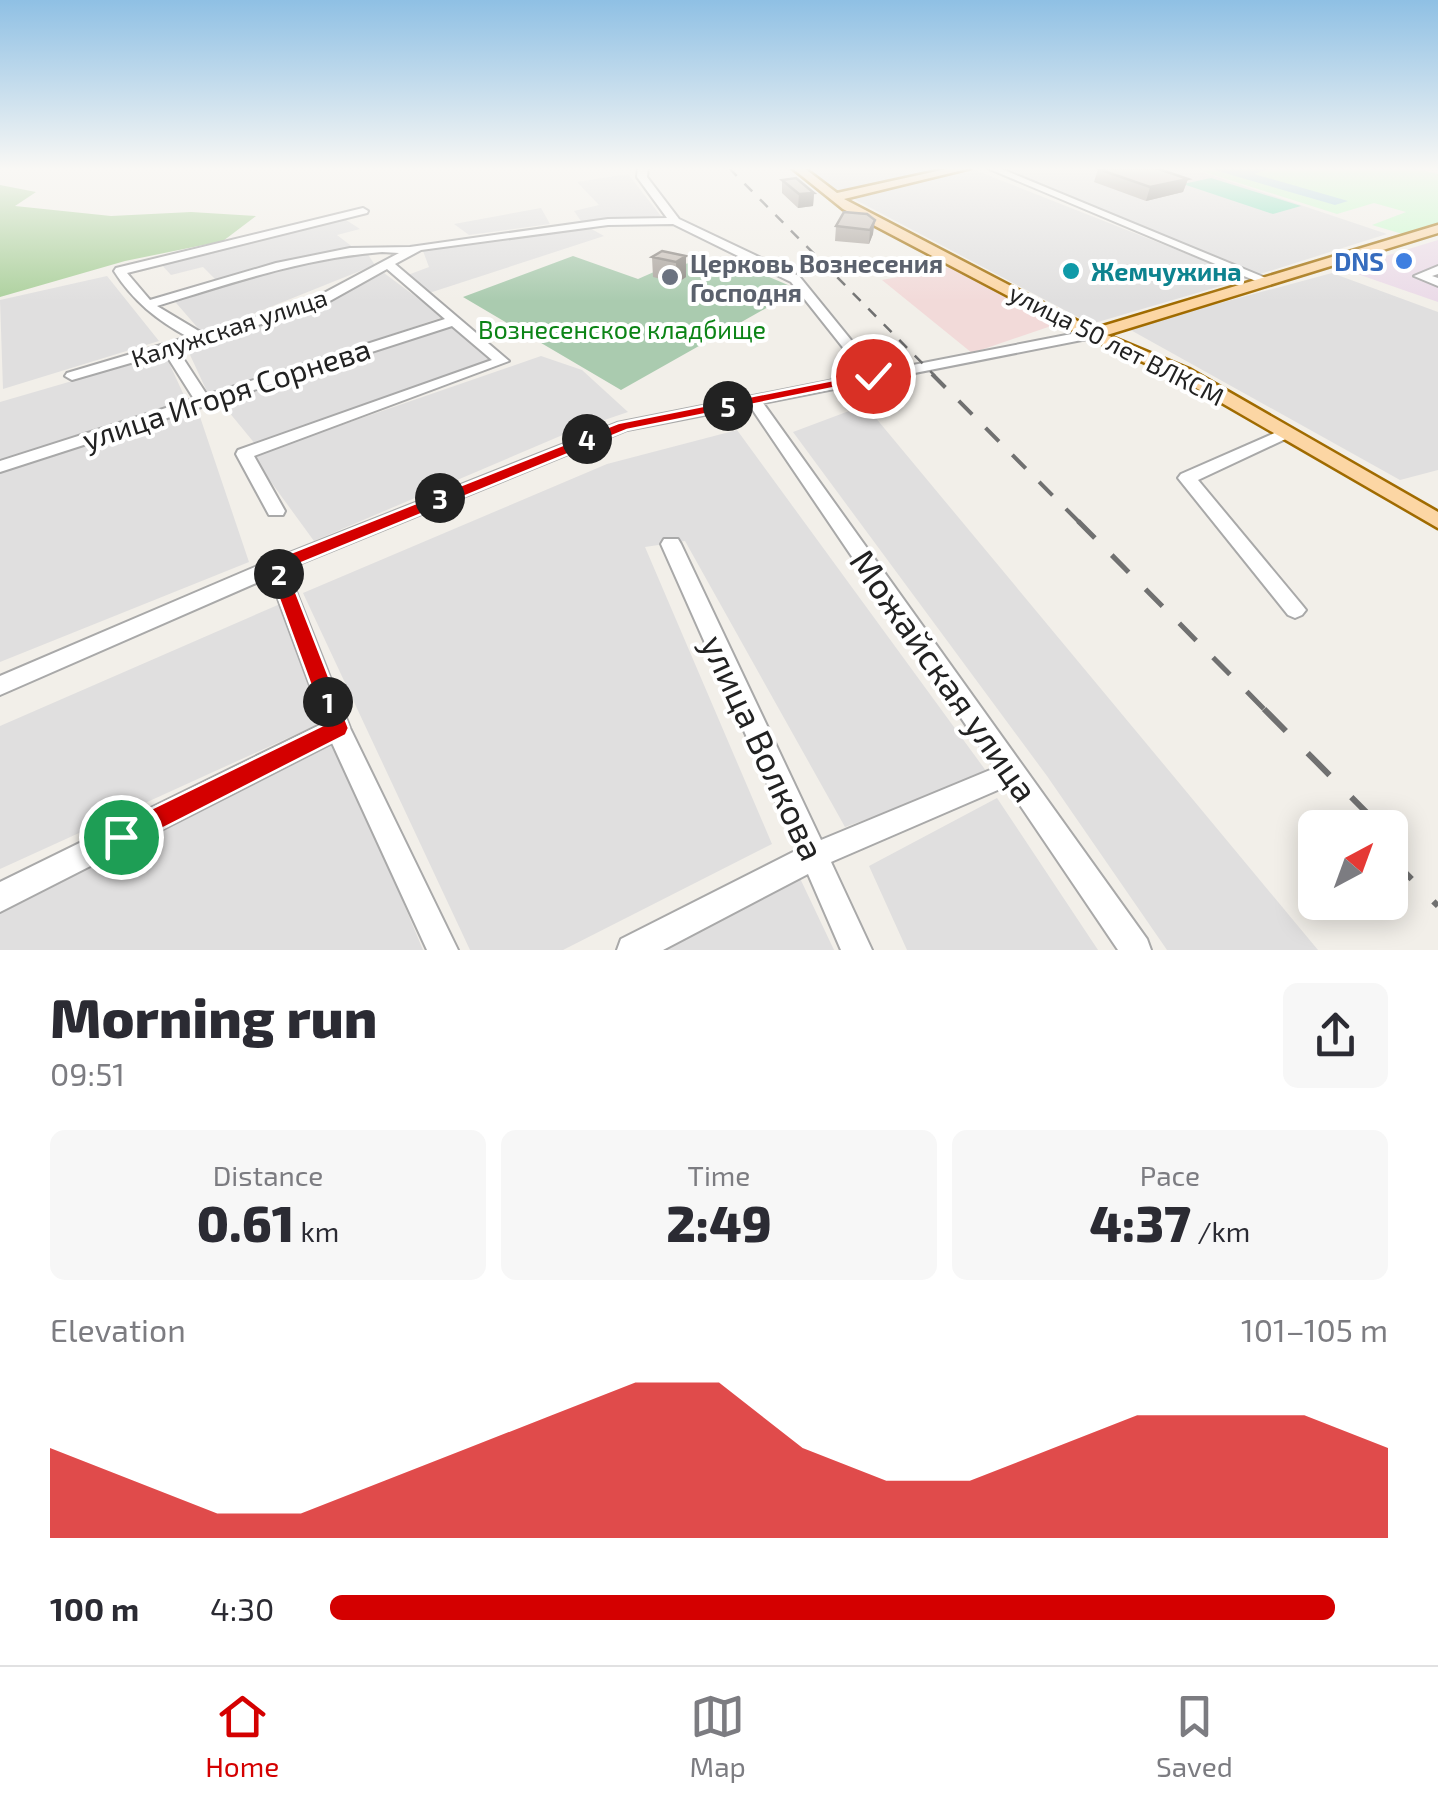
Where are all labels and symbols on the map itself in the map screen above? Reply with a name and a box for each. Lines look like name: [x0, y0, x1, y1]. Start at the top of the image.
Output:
place label: DNS: [1334, 246, 1384, 276]
place label: Церковь Вознесения Господня: [690, 248, 943, 307]
marker: DNS: [1393, 250, 1415, 272]
place label: Жемчужина: [1091, 256, 1242, 286]
marker: Жемчужина: [1060, 260, 1082, 282]
marker: Церковь Вознесения Господня: [659, 266, 681, 288]
street label: улица 50 лет ВЛКСМ: [1004, 277, 1229, 412]
street label: Калужская улица: [127, 281, 331, 374]
park label: Вознесенское кладбище: [478, 314, 766, 344]
street label: улица Игоря Сорнева: [77, 329, 375, 458]
pin: [831, 334, 916, 419]
pin: 5: [703, 381, 753, 431]
pin: 4: [562, 414, 612, 464]
pin: 3: [415, 473, 465, 523]
street label: Можайская улица: [842, 541, 1048, 810]
pin: 2: [254, 549, 304, 599]
street label: улица Волкова: [693, 628, 835, 867]
pin: 1: [303, 677, 353, 727]
pin: [79, 795, 164, 880]
north arrow: [1298, 810, 1408, 920]

